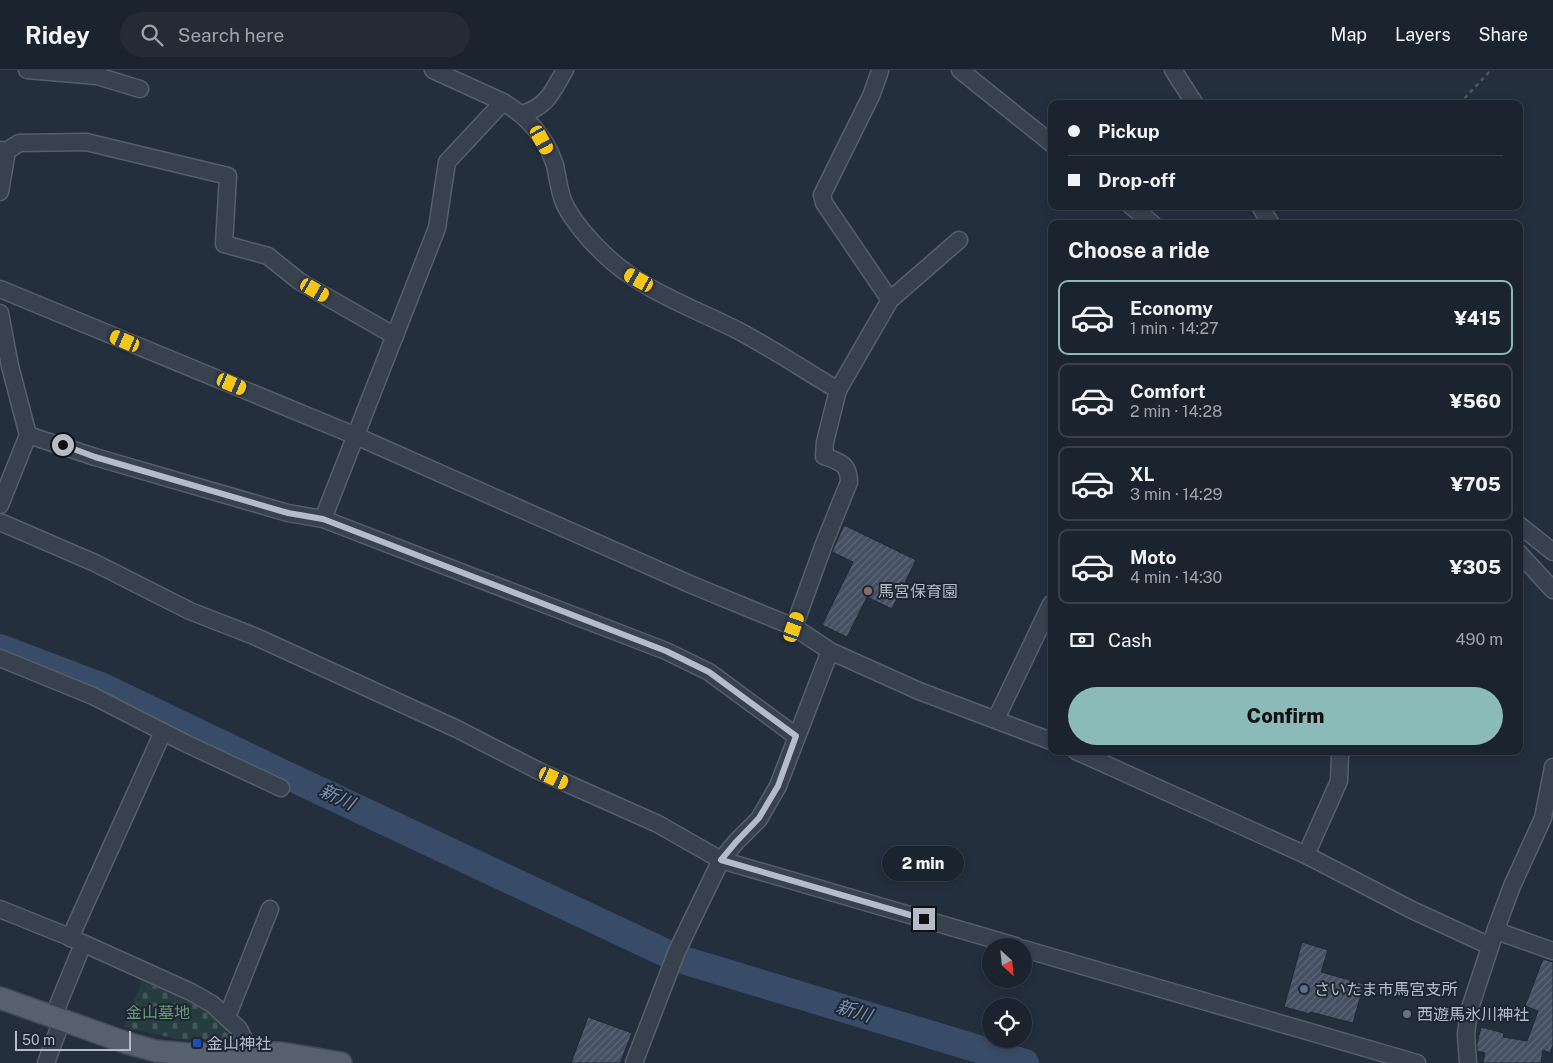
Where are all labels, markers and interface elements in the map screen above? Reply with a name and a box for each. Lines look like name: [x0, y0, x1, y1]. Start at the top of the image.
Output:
search box: [120, 12, 470, 57]
text: Ridey: [25, 21, 90, 49]
icon: search: [138, 21, 166, 49]
text: Search here: [178, 24, 284, 46]
text: Map: [1331, 24, 1367, 45]
text: Layers: [1395, 24, 1451, 45]
text: Share: [1479, 24, 1528, 45]
text: Pickup: [1098, 120, 1160, 142]
car: [528, 123, 555, 157]
text: Drop-off: [1098, 169, 1175, 191]
text: Choose a ride: [1068, 237, 1210, 263]
car: [622, 266, 655, 294]
car: [298, 276, 331, 304]
icon: car: [1070, 295, 1115, 340]
text: Economy: [1130, 297, 1213, 319]
text: ¥415: [1454, 307, 1501, 329]
text: 1 min · 14:27: [1130, 319, 1219, 338]
car: [108, 328, 141, 354]
car: [215, 371, 248, 397]
icon: car: [1070, 378, 1115, 423]
text: Comfort: [1130, 380, 1206, 402]
text: ¥560: [1450, 390, 1501, 412]
text: 2 min · 14:28: [1130, 402, 1222, 421]
route start: [52, 434, 74, 456]
icon: car: [1070, 461, 1115, 506]
text: XL: [1130, 463, 1155, 485]
text: ¥705: [1450, 473, 1501, 495]
text: 3 min · 14:29: [1130, 485, 1222, 504]
icon: car: [1070, 544, 1115, 589]
text: Moto: [1130, 546, 1176, 568]
text: ¥305: [1450, 556, 1501, 578]
text: 4 min · 14:30: [1130, 568, 1222, 587]
place label: 馬宮保育園: [878, 582, 958, 601]
marker: 馬宮保育園: [862, 585, 874, 597]
car: [782, 610, 805, 644]
icon: cash: [1068, 626, 1096, 654]
text: Cash: [1108, 629, 1152, 651]
text: 490 m: [1456, 630, 1503, 649]
button: Confirm: [1068, 687, 1503, 745]
car: [537, 765, 570, 791]
water label: 新川: [316, 779, 360, 815]
callout: 2 min: [883, 846, 965, 882]
text: 2 min: [902, 854, 944, 873]
route end: [913, 908, 935, 930]
north arrow: [982, 938, 1032, 988]
map controls: [982, 938, 1032, 1048]
place label: さいたま市馬宮支所: [1314, 980, 1458, 999]
marker: さいたま市馬宮支所: [1298, 983, 1310, 995]
water label: 新川: [834, 995, 876, 1026]
button: locate: [982, 998, 1032, 1048]
park label: 金山墓地: [126, 1003, 190, 1022]
place label: 西遊馬氷川神社: [1417, 1005, 1529, 1024]
marker: 西遊馬氷川神社: [1401, 1008, 1413, 1020]
scale bar: [15, 1028, 131, 1051]
text: 50 m: [22, 1032, 55, 1048]
place label: 金山神社: [207, 1034, 271, 1053]
marker: 金山神社: [191, 1037, 203, 1049]

